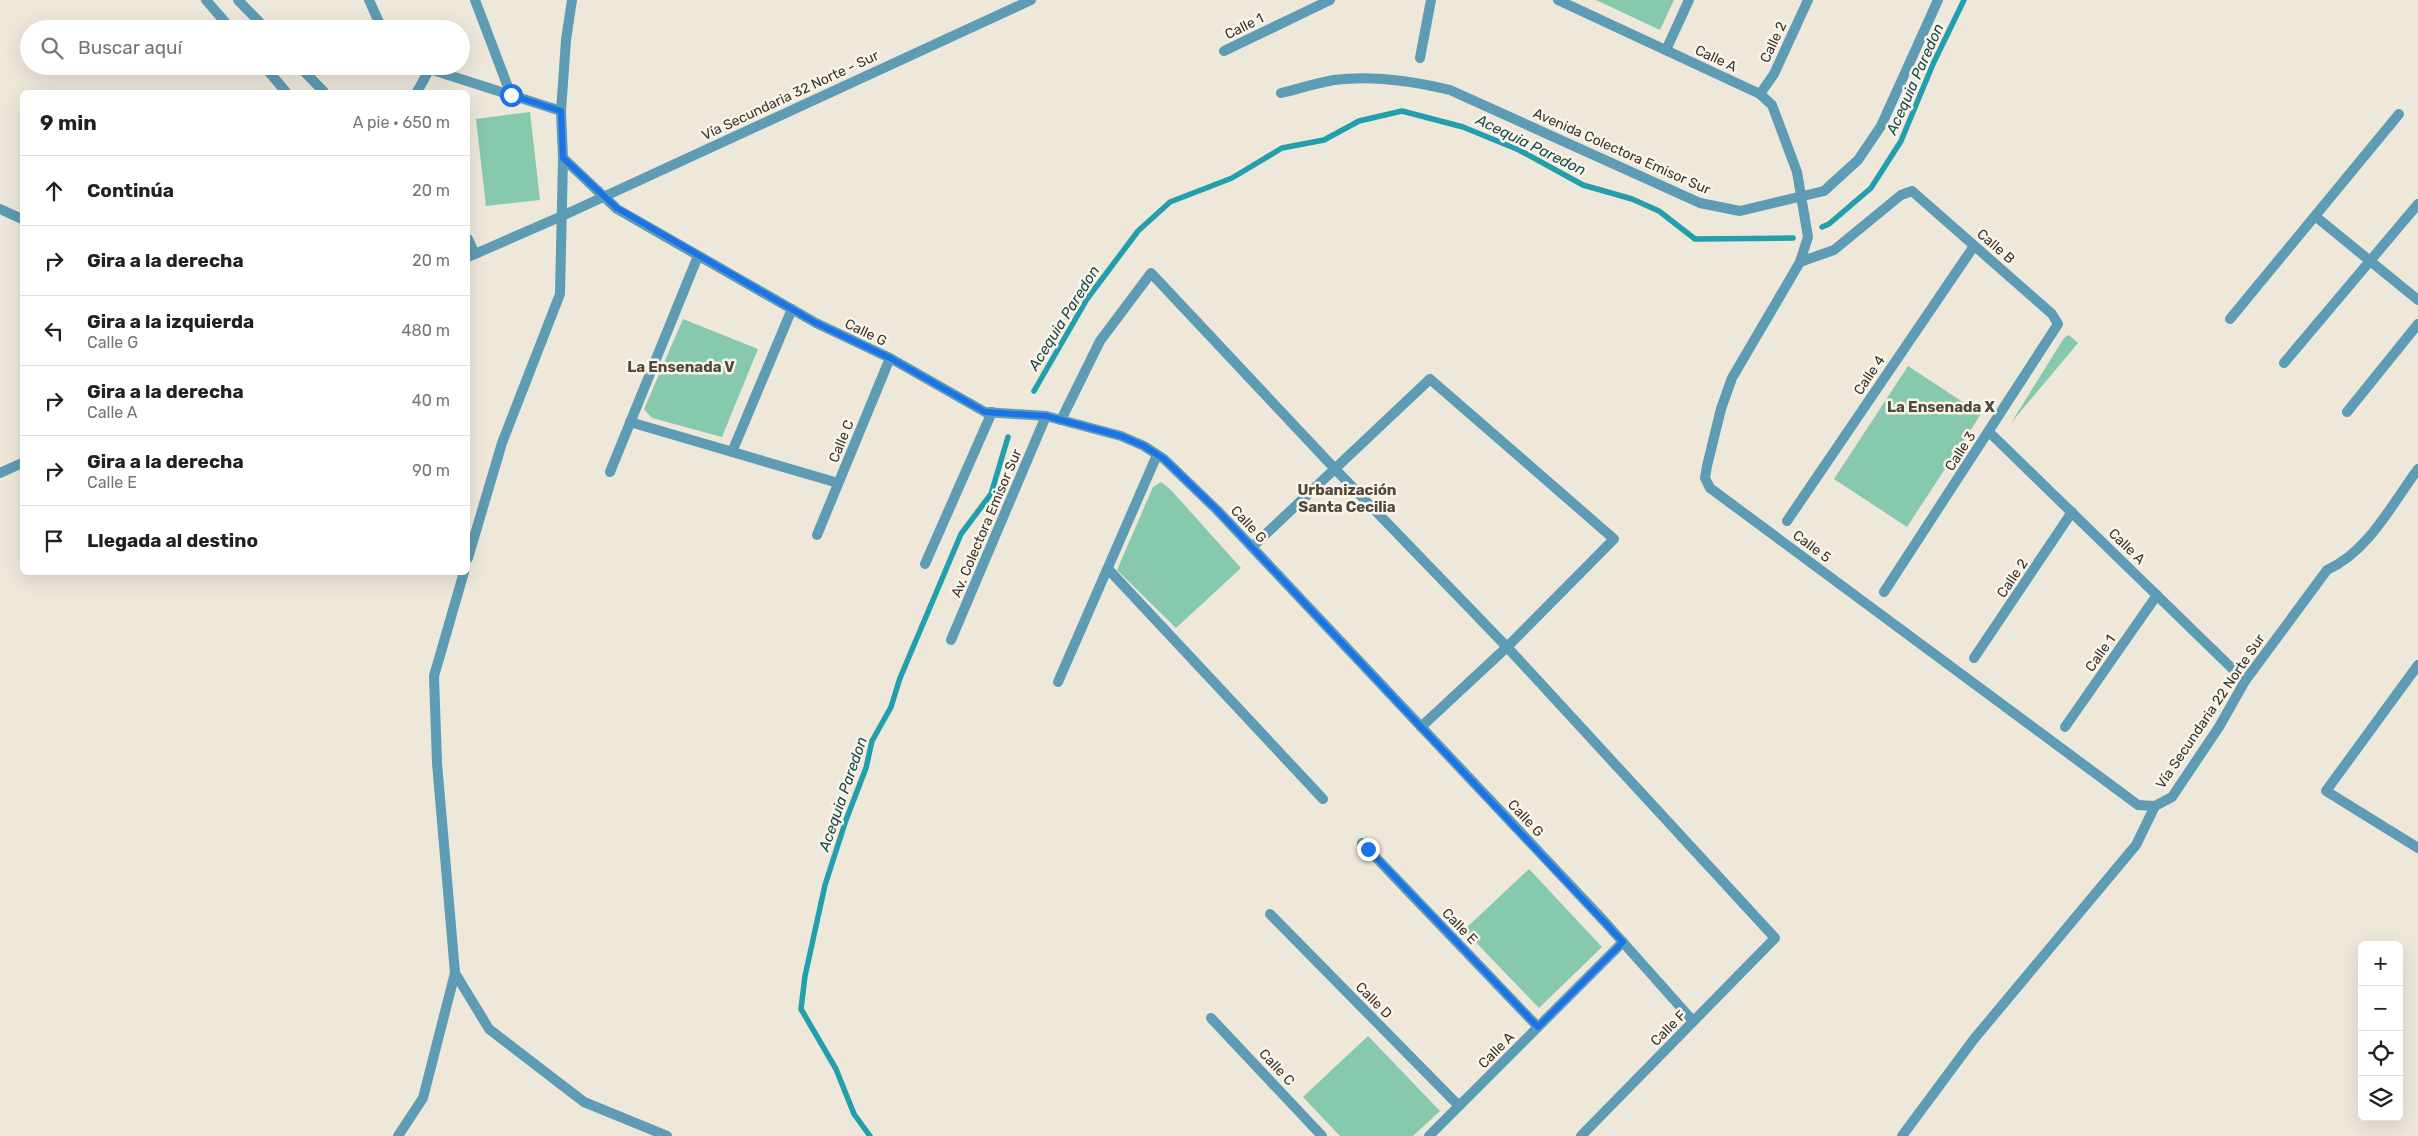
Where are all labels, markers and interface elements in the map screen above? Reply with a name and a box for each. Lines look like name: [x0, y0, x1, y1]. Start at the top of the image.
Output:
street label: Calle 1: [1222, 10, 1266, 43]
street label: Calle 2: [1757, 19, 1790, 65]
search box: [20, 20, 470, 75]
water label: Acequia Paredon: [1882, 21, 1948, 138]
icon: search: [38, 34, 66, 62]
text: Buscar aquí: [78, 36, 182, 59]
street label: Calle A: [1692, 41, 1740, 76]
street label: Vía Secundaria 32 Norte - Sur: [699, 47, 882, 144]
route start: [500, 84, 523, 107]
street label: Avenida Colectora Emisor Sur: [1531, 105, 1714, 199]
text: 9 min: [40, 110, 97, 135]
water label: Acequia Paredon: [1472, 110, 1589, 179]
text: A pie · 650 m: [353, 113, 450, 132]
icon: ahead: [40, 177, 68, 205]
text: Continúa: [87, 179, 174, 202]
text: 20 m: [412, 181, 450, 200]
street label: Calle B: [1973, 225, 2018, 267]
icon: right: [40, 247, 68, 275]
text: Gira a la derecha: [87, 249, 244, 272]
text: 20 m: [412, 251, 450, 270]
water label: Acequia Paredon: [1024, 262, 1103, 374]
text: Gira a la izquierda: [87, 310, 254, 333]
street label: Calle G: [842, 315, 890, 350]
icon: left: [40, 317, 68, 345]
text: 480 m: [402, 321, 450, 340]
text: Calle G: [87, 333, 138, 352]
street label: Calle 4: [1850, 352, 1889, 398]
district label: La Ensenada V: [627, 358, 735, 376]
text: Gira a la derecha: [87, 380, 244, 403]
icon: right: [40, 387, 68, 415]
text: 40 m: [412, 391, 450, 410]
district label: La Ensenada X: [1887, 398, 1996, 416]
text: Calle A: [87, 403, 137, 422]
street label: Calle C: [825, 417, 858, 465]
street label: Calle 3: [1941, 428, 1979, 474]
street label: Av. Colectora Emisor Sur: [947, 446, 1026, 600]
text: Gira a la derecha: [87, 450, 244, 473]
icon: right: [40, 457, 68, 485]
text: 90 m: [412, 461, 450, 480]
text: Calle E: [87, 473, 137, 492]
district label: Urbanización Santa Cecilia: [1297, 481, 1397, 516]
street label: Calle G: [1227, 502, 1270, 546]
street label: Calle A: [2105, 525, 2149, 568]
icon: arrive: [40, 527, 68, 555]
street label: Calle 5: [1789, 527, 1834, 566]
text: Llegada al destino: [87, 529, 258, 552]
street label: Calle 2: [1993, 556, 2032, 601]
street label: Vía Secundaria 22 Norte Sur: [2152, 630, 2269, 792]
street label: Calle 1: [2082, 632, 2119, 675]
water label: Acequia Paredon: [815, 734, 871, 854]
street label: Calle G: [1504, 796, 1547, 840]
route end: [1357, 838, 1380, 861]
street label: Calle E: [1438, 905, 1481, 948]
map controls: [2358, 941, 2403, 1121]
button: +: [2358, 941, 2403, 986]
street label: Calle D: [1352, 979, 1395, 1022]
button: −: [2358, 986, 2403, 1031]
street label: Calle F: [1647, 1007, 1690, 1050]
street label: Calle A: [1475, 1028, 1518, 1072]
button: locate: [2358, 1031, 2403, 1076]
street label: Calle C: [1255, 1045, 1298, 1089]
button: layers: [2358, 1076, 2403, 1121]

